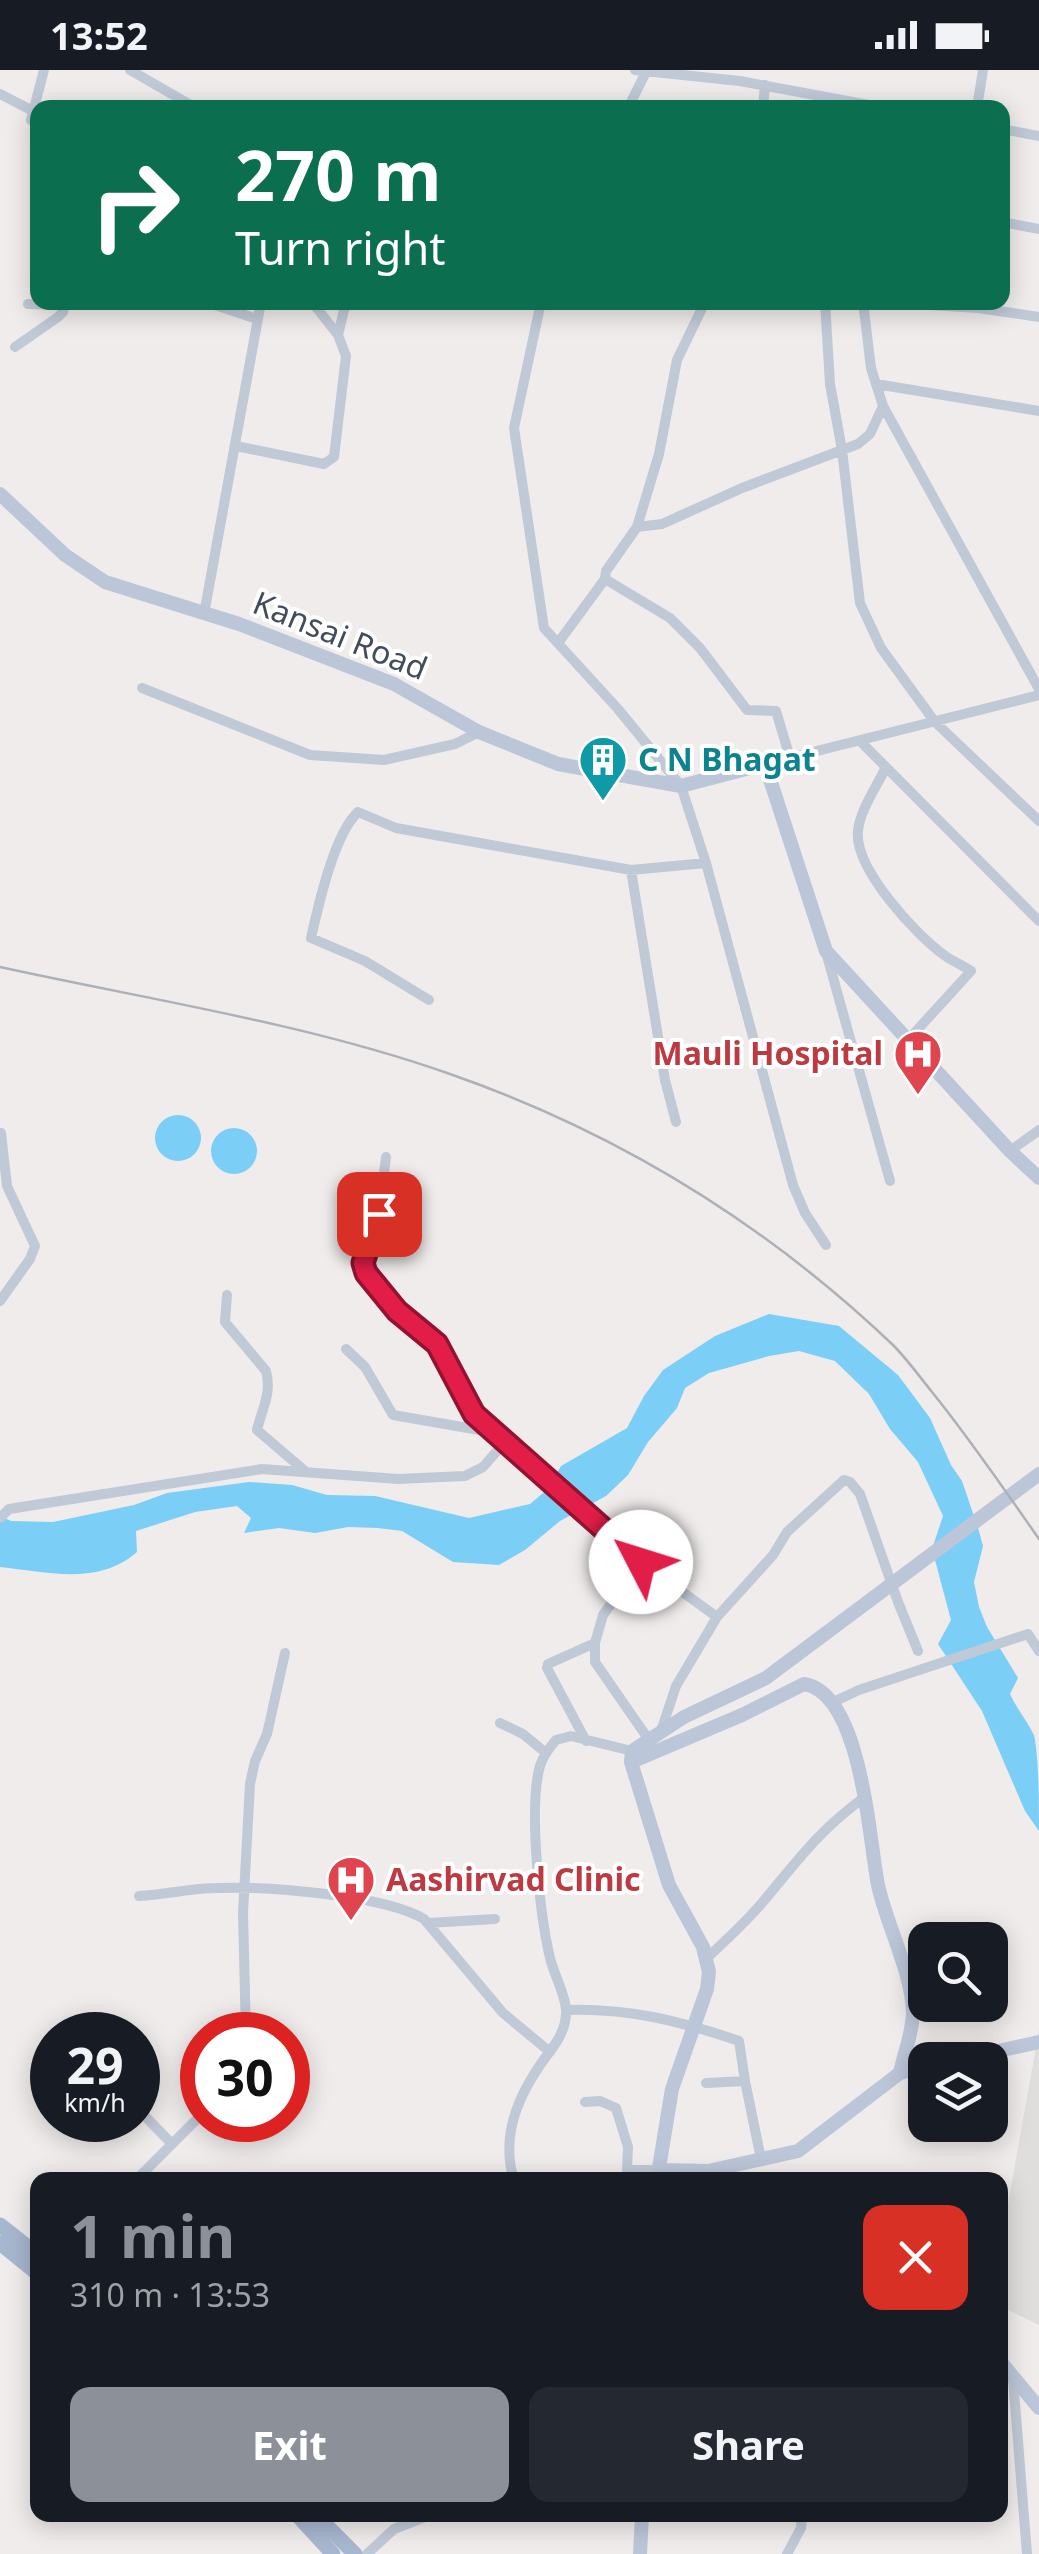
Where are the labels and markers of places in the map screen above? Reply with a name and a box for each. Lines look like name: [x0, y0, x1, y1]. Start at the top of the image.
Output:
building icon: C N Bhagat: [577, 734, 629, 802]
place label: C N Bhagat: [638, 737, 816, 780]
hospital icon: Mauli Hospital: [892, 1028, 944, 1096]
place label: Mauli Hospital: [653, 1031, 883, 1074]
pin: [337, 1172, 422, 1257]
hospital icon: Aashirvad Clinic: [325, 1854, 377, 1922]
place label: Aashirvad Clinic: [386, 1857, 641, 1900]

